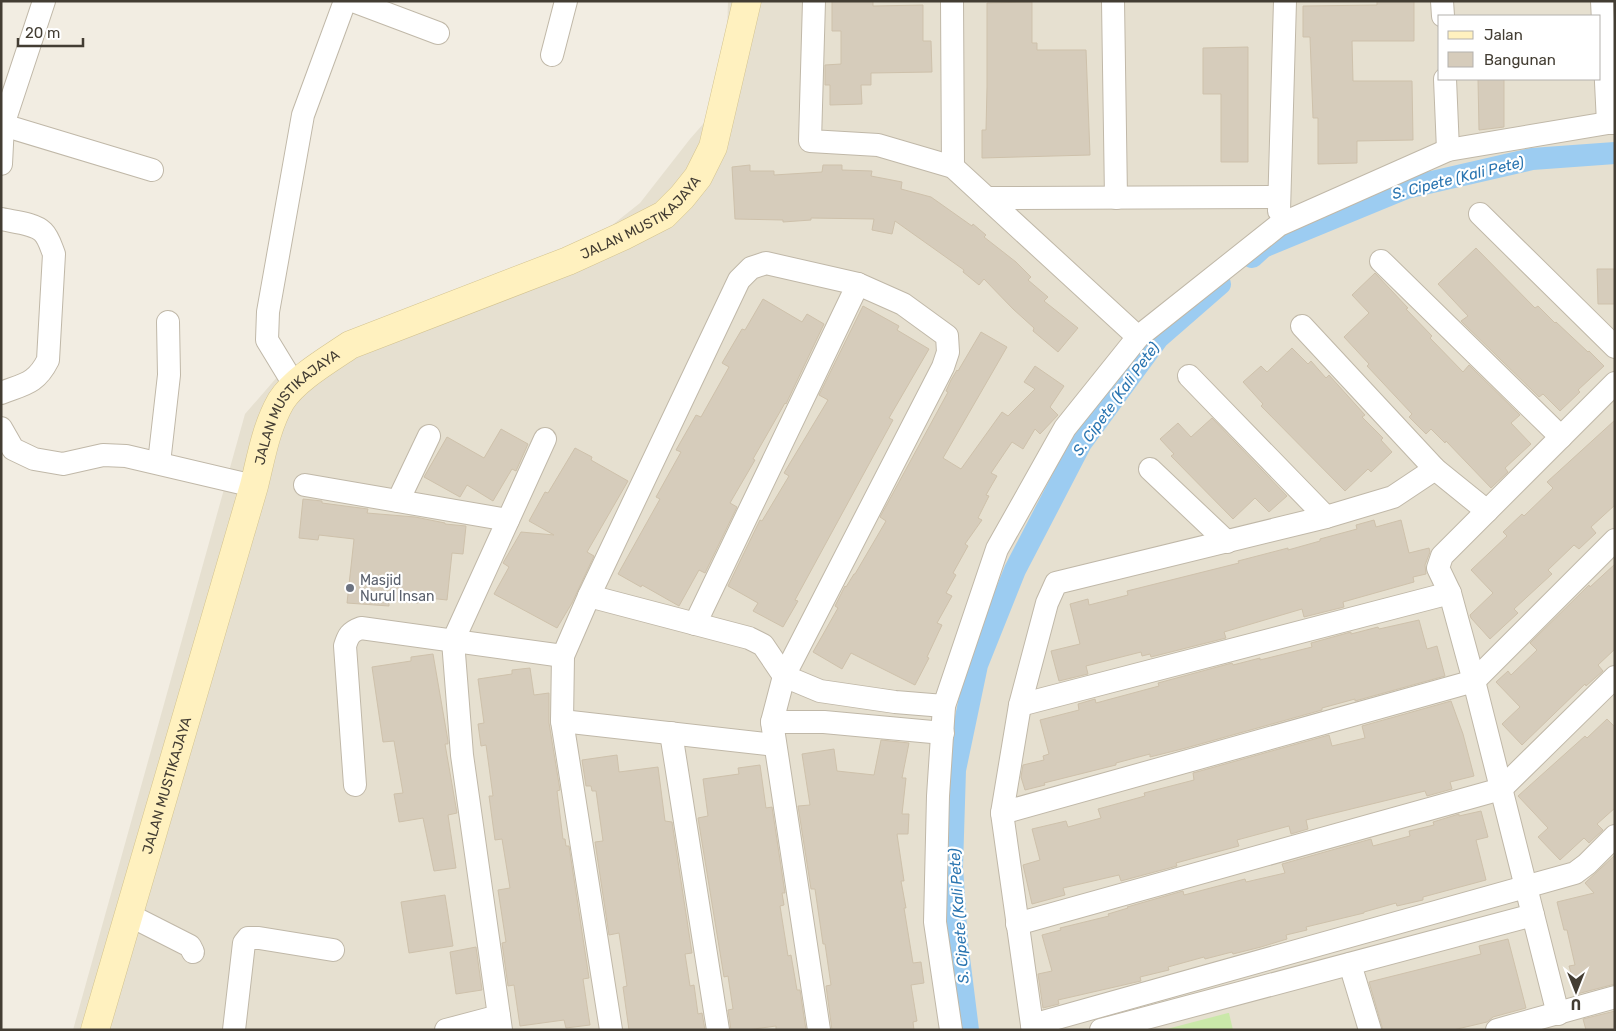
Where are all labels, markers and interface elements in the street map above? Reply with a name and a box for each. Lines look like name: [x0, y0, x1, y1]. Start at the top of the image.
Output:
scale bar: [18, 15, 82, 47]
legend: [1438, 15, 1601, 80]
text: 20 m: [25, 24, 60, 42]
text: Jalan: [1484, 26, 1523, 44]
text: Bangunan: [1484, 51, 1556, 69]
water label: S. Cipete (Kali Pete): [1390, 153, 1526, 203]
street label: JALAN MUSTIKAJAYA: [578, 172, 705, 263]
water label: S. Cipete (Kali Pete): [1069, 339, 1163, 459]
street label: JALAN MUSTIKAJAYA: [251, 346, 343, 467]
place label: Masjid Nurul Insan: [360, 572, 434, 605]
marker: Masjid Nurul Insan: [344, 582, 356, 594]
street label: JALAN MUSTIKAJAYA: [139, 714, 195, 856]
water label: S. Cipete (Kali Pete): [945, 848, 973, 984]
north arrow: [1551, 966, 1601, 1016]
text: U: [1571, 995, 1581, 1012]

